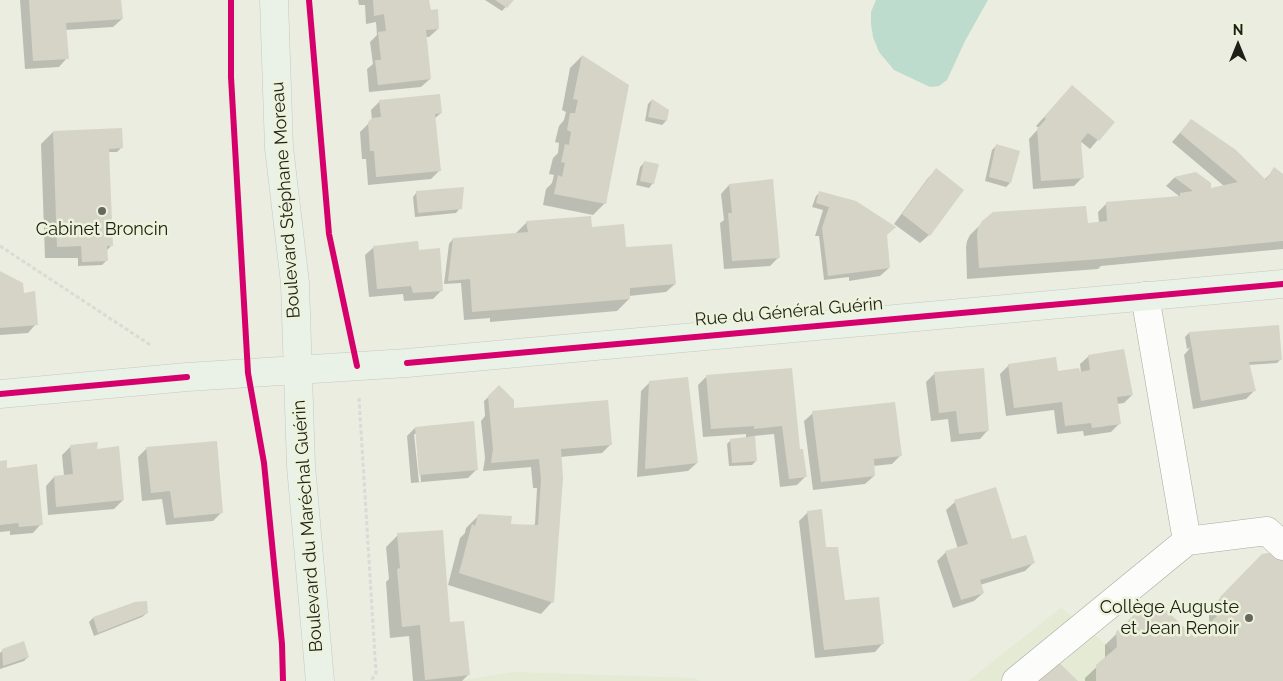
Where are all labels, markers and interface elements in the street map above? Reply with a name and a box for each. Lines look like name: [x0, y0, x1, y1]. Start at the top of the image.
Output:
north arrow: [1213, 20, 1263, 70]
text: N: [1233, 22, 1243, 38]
street label: Boulevard Stéphane Moreau: [267, 81, 305, 319]
marker: Cabinet Broncin: [96, 205, 108, 217]
place label: Cabinet Broncin: [36, 219, 168, 241]
street label: Rue du Général Guérin: [694, 293, 884, 331]
street label: Boulevard du Maréchal Guérin: [288, 399, 328, 653]
place label: Collège Auguste et Jean Renoir: [1100, 597, 1239, 640]
marker: Collège Auguste et Jean Renoir: [1243, 612, 1255, 624]

